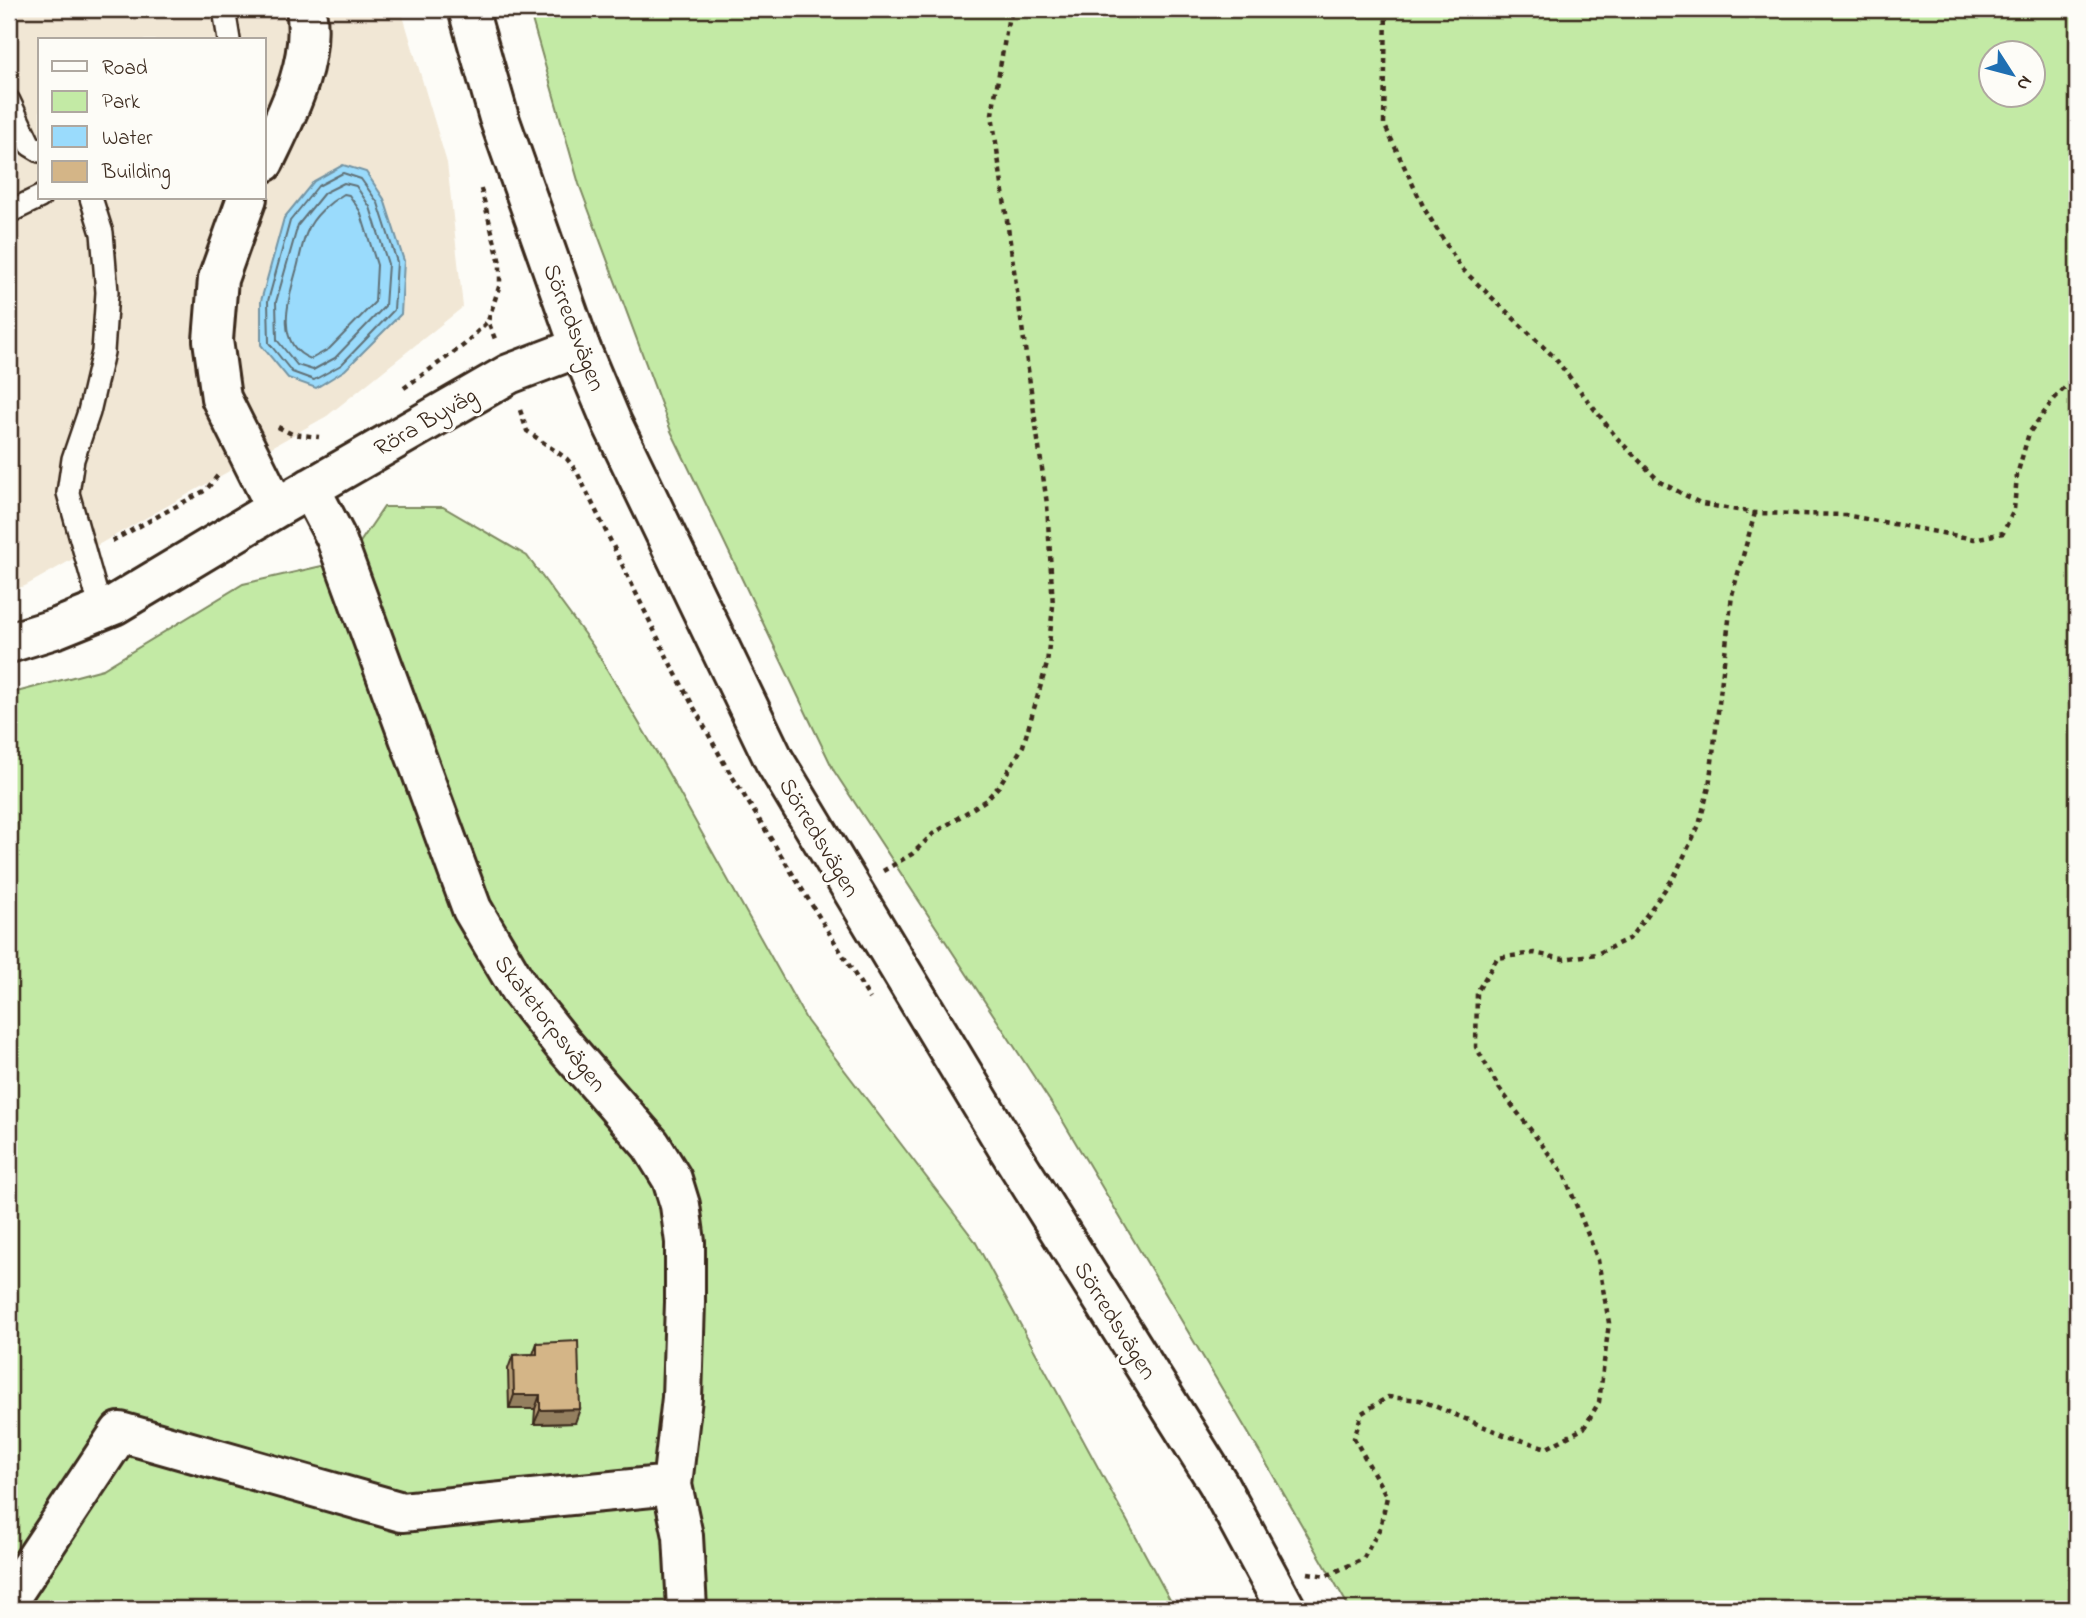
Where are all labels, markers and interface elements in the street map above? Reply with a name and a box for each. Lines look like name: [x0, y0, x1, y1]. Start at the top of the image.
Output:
legend: [38, 38, 266, 200]
north arrow: [1978, 38, 2048, 108]
text: Road: [102, 54, 148, 84]
text: N: [2009, 69, 2038, 96]
text: Park: [102, 88, 141, 118]
text: Water: [102, 124, 153, 154]
text: Building: [101, 158, 171, 190]
street label: Sörredsvägen: [532, 259, 613, 397]
street label: Röra Byväg: [368, 380, 485, 468]
street label: Sörredsvägen: [768, 772, 867, 905]
street label: Skatetorpsvägen: [484, 948, 614, 1101]
street label: Sörredsvägen: [1064, 1255, 1164, 1387]

